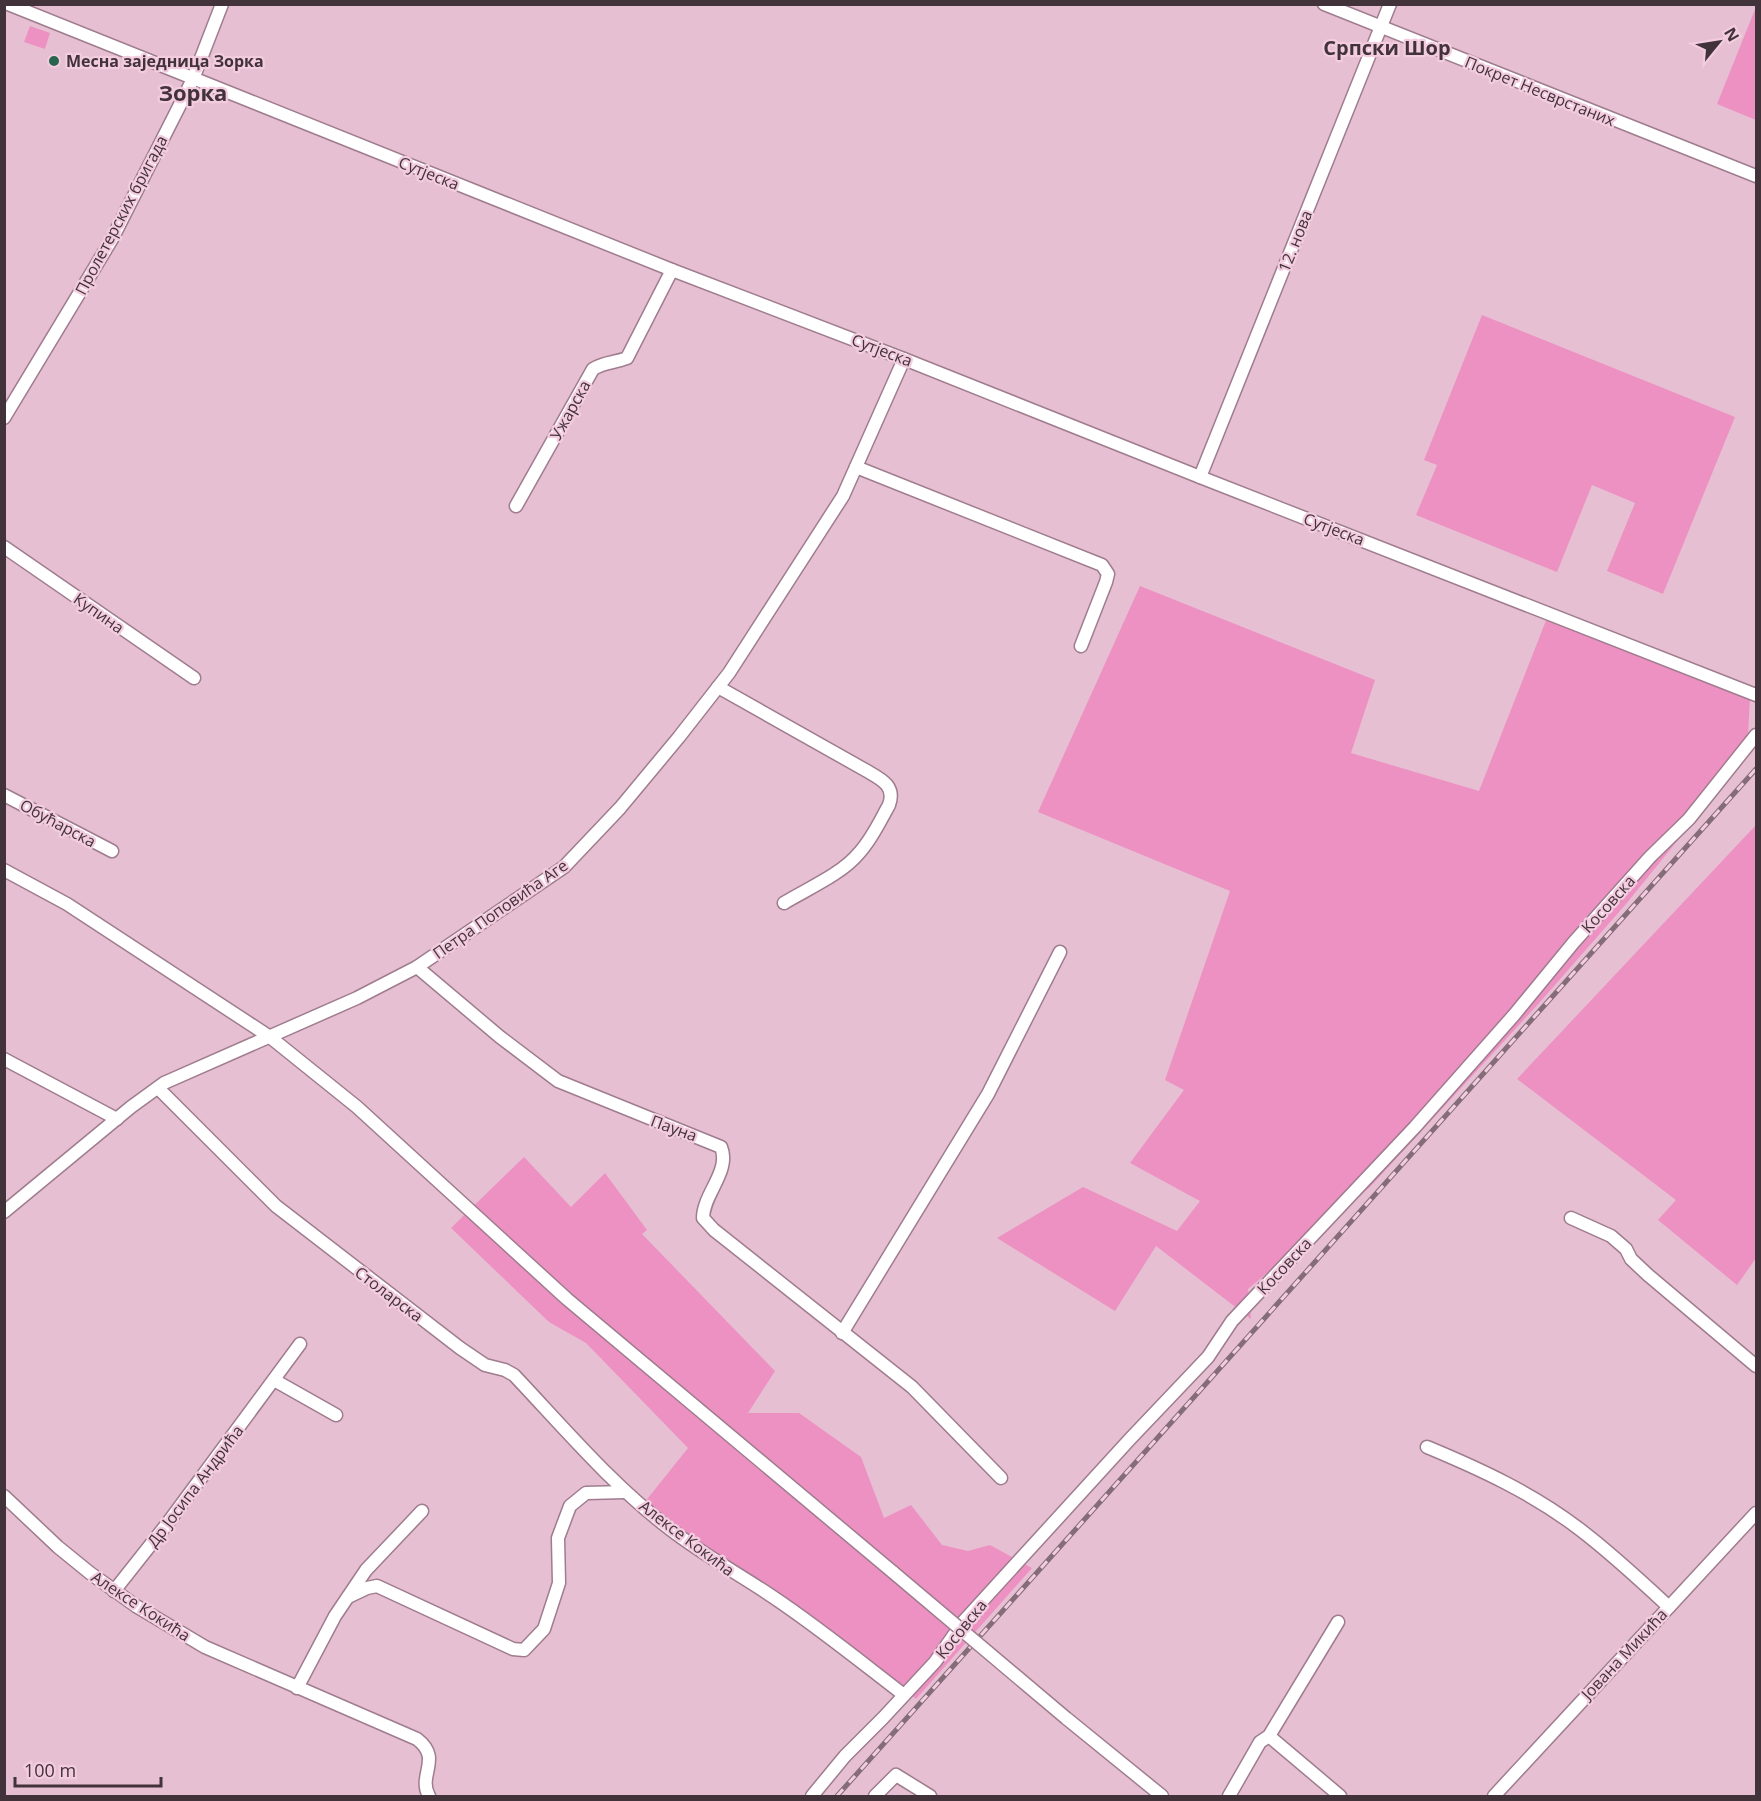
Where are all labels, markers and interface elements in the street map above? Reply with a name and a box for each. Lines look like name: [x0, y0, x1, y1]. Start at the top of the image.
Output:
north arrow: [1689, 12, 1749, 72]
text: N: [1719, 23, 1745, 46]
district label: Српски Шор: [1323, 34, 1451, 61]
place label: Месна заједница Зорка: [66, 50, 264, 72]
street label: Покрет Несврстаних: [1462, 51, 1619, 131]
marker: Месна заједница Зорка: [47, 54, 61, 68]
district label: Зорка: [159, 77, 227, 107]
street label: Пролетерских бригада: [70, 131, 172, 299]
street label: Сутјеска: [395, 151, 463, 195]
street label: 12. нова: [1273, 207, 1317, 275]
street label: Сутјеска: [848, 328, 916, 372]
street label: Ужарска: [545, 376, 595, 444]
street label: Сутјеска: [1300, 507, 1368, 551]
street label: Купина: [69, 588, 129, 638]
street label: Обућарска: [16, 794, 100, 852]
street label: Петра Поповића Аге: [428, 854, 572, 964]
street label: Косовска: [1576, 870, 1640, 938]
street label: Пауна: [648, 1110, 700, 1146]
street label: Косовска: [1252, 1233, 1316, 1299]
street label: Столарска: [350, 1261, 428, 1327]
street label: Др Јосипа Андрића: [142, 1420, 248, 1552]
street label: Алексе Кокића: [635, 1495, 739, 1581]
street label: Алексе Кокића: [87, 1566, 195, 1646]
street label: Косовска: [930, 1595, 992, 1663]
street label: Јована Микића: [1575, 1604, 1672, 1706]
scale bar: [15, 1750, 160, 1788]
text: 100 m: [24, 1758, 76, 1782]

